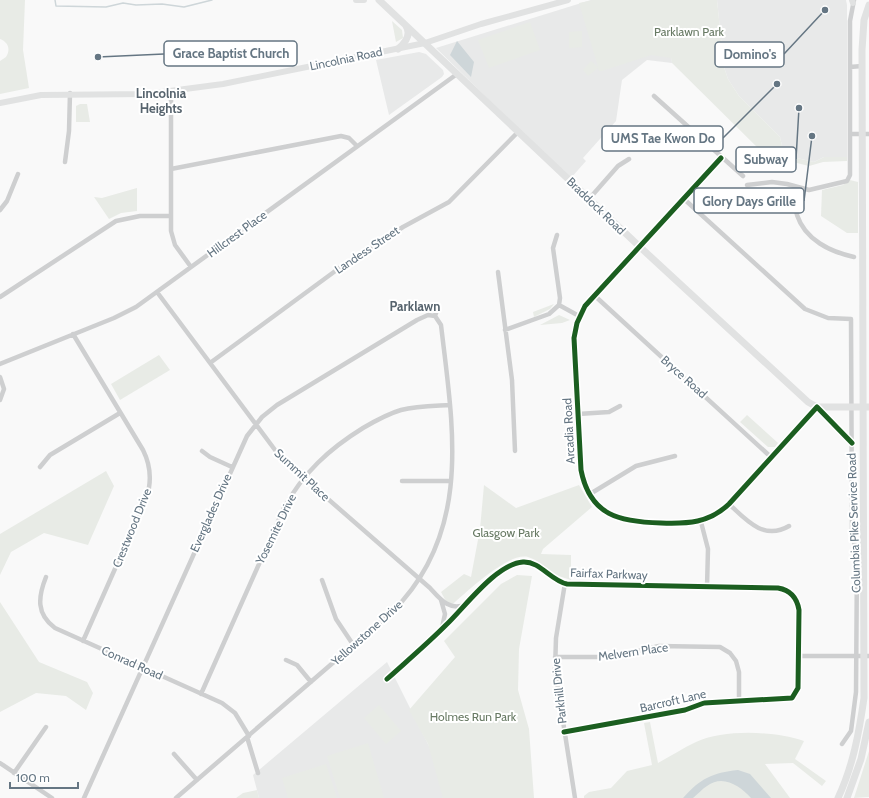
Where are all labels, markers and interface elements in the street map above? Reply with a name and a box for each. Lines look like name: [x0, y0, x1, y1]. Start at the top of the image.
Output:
park label: Parklawn Park: [654, 24, 725, 39]
callout: Grace Baptist Church: [164, 41, 297, 66]
callout: Domino's: [715, 42, 784, 67]
street label: Lincolnia Road: [308, 44, 384, 74]
text: Grace Baptist Church: [173, 45, 289, 61]
text: Domino's: [723, 46, 777, 62]
district label: Lincolnia Heights: [136, 85, 187, 116]
callout: UMS Tae Kwon Do: [602, 126, 723, 151]
text: UMS Tae Kwon Do: [611, 130, 716, 146]
callout: Subway: [736, 147, 796, 172]
text: Subway: [744, 151, 788, 167]
street label: Braddock Road: [564, 174, 629, 237]
callout: Glory Days Grille: [694, 188, 804, 213]
text: Glory Days Grille: [702, 193, 796, 209]
street label: Hillcrest Place: [204, 207, 270, 260]
street label: Landess Street: [332, 222, 402, 277]
district label: Parklawn: [390, 298, 440, 314]
street label: Bryce Road: [658, 352, 711, 401]
street label: Arcadia Road: [559, 398, 578, 464]
street label: Summit Place: [271, 445, 333, 504]
street label: Columbia Pike Service Road: [844, 453, 863, 593]
street label: Everglades Drive: [187, 471, 234, 554]
street label: Crestwood Drive: [109, 486, 154, 570]
street label: Yosemite Drive: [252, 491, 299, 567]
park label: Glasgow Park: [472, 525, 540, 540]
street label: Fairfax Parkway: [570, 565, 648, 582]
street label: Yellowstone Drive: [327, 597, 405, 669]
street label: Melvern Place: [597, 639, 669, 664]
street label: Conrad Road: [99, 642, 165, 683]
street label: Parkhill Drive: [548, 657, 569, 725]
street label: Barcroft Lane: [638, 686, 707, 715]
park label: Holmes Run Park: [430, 709, 517, 724]
scale bar: [10, 764, 78, 790]
text: 100 m: [16, 770, 50, 785]

